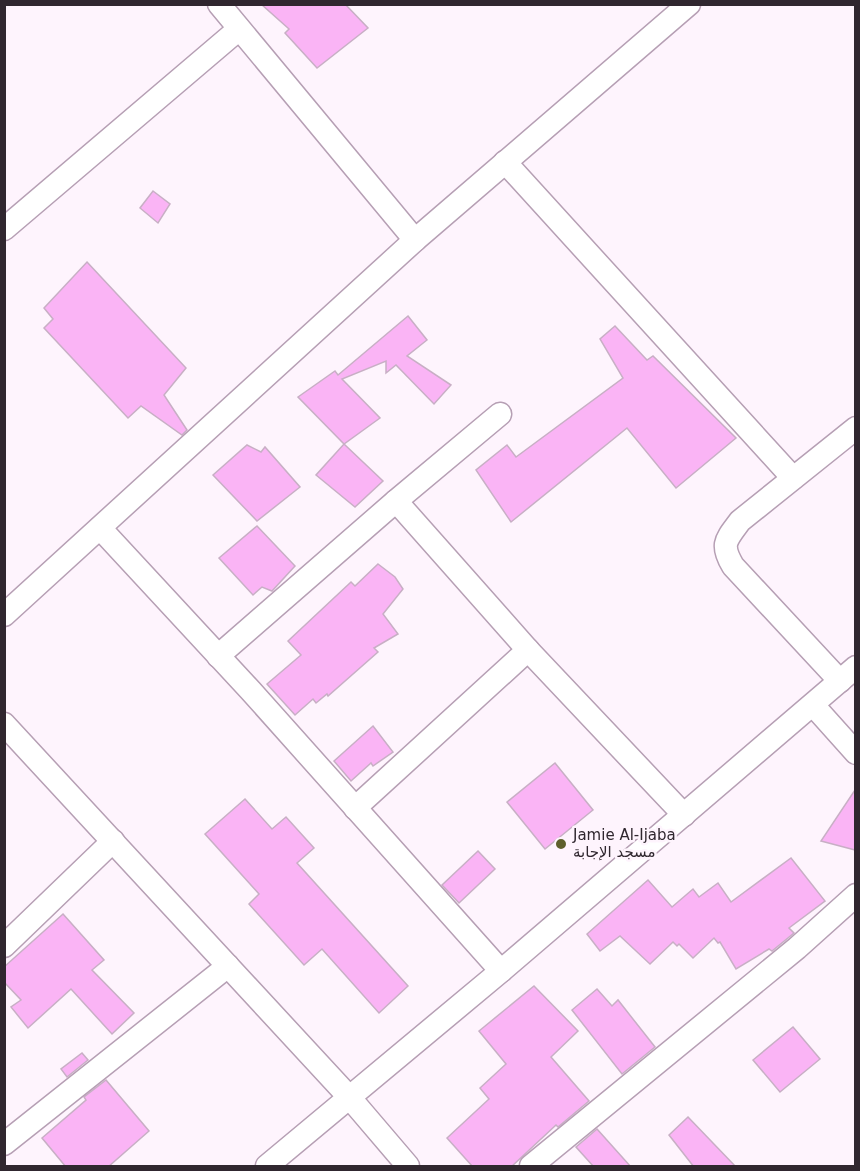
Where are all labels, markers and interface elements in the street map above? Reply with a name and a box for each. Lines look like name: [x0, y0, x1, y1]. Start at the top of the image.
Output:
place label: Jamie Al-Ijaba مسجد الإجابة: [572, 826, 676, 861]
marker: Jamie Al-Ijaba مسجد الإجابة: [554, 837, 568, 851]

